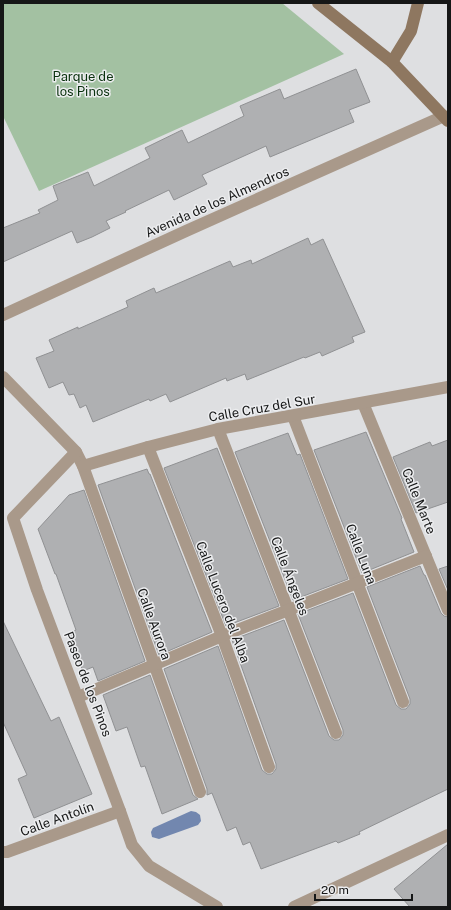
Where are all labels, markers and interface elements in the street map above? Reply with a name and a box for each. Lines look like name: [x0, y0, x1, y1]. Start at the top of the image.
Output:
park label: Parque de los Pinos: [53, 69, 114, 99]
street label: Avenida de los Almendros: [143, 163, 291, 241]
street label: Calle Cruz del Sur: [207, 391, 317, 425]
street label: Calle Marte: [399, 466, 439, 536]
street label: Calle Luna: [343, 522, 379, 586]
street label: Calle Ángeles: [268, 534, 313, 618]
street label: Calle Lucero del Alba: [193, 539, 253, 665]
street label: Calle Aurora: [134, 586, 174, 662]
street label: Paseo de los Pinos: [61, 629, 115, 739]
street label: Calle Antolín: [18, 799, 96, 839]
scale bar: [315, 876, 412, 902]
text: 20 m: [321, 883, 349, 897]

